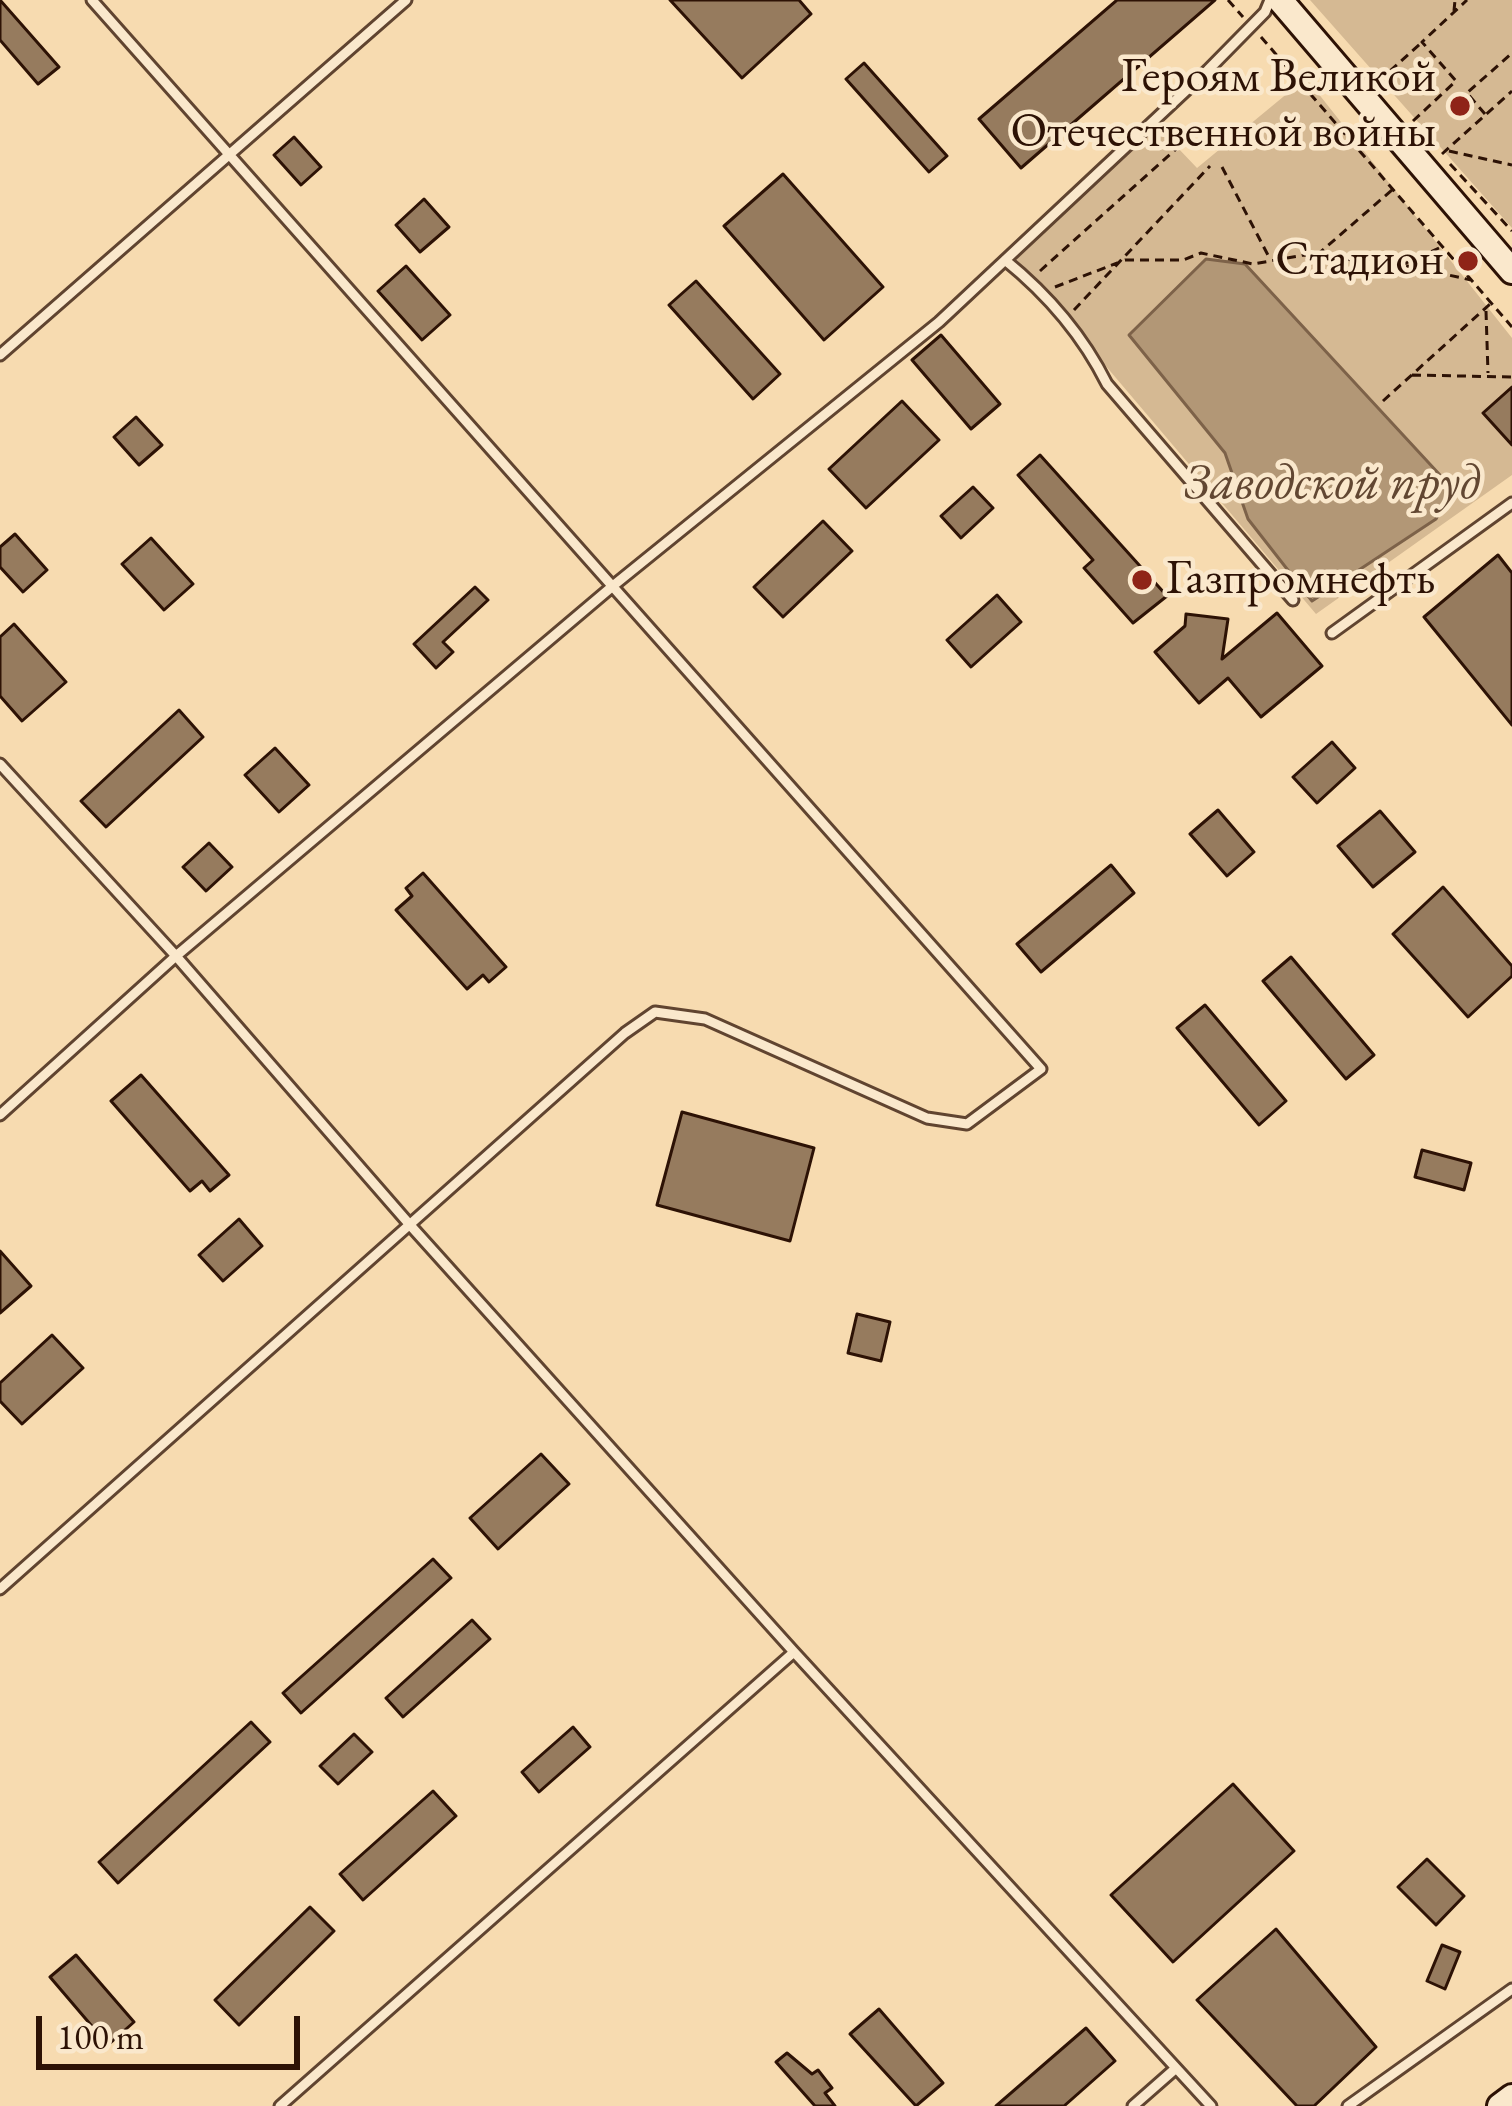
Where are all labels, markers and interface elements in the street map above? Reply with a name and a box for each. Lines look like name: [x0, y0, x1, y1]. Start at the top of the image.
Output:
place label: Героям Великой Отечественной войны: [1010, 49, 1436, 162]
marker: Героям Великой Отечественной войны: [1447, 93, 1473, 119]
place label: Стадион: [1275, 232, 1444, 290]
marker: Стадион: [1455, 248, 1481, 274]
water label: Заводской пруд: [1184, 453, 1480, 515]
place label: Газпромнефть: [1166, 551, 1435, 609]
marker: Газпромнефть: [1129, 567, 1155, 593]
scale bar: [42, 1992, 306, 2066]
text: 100 m: [57, 2013, 144, 2060]

